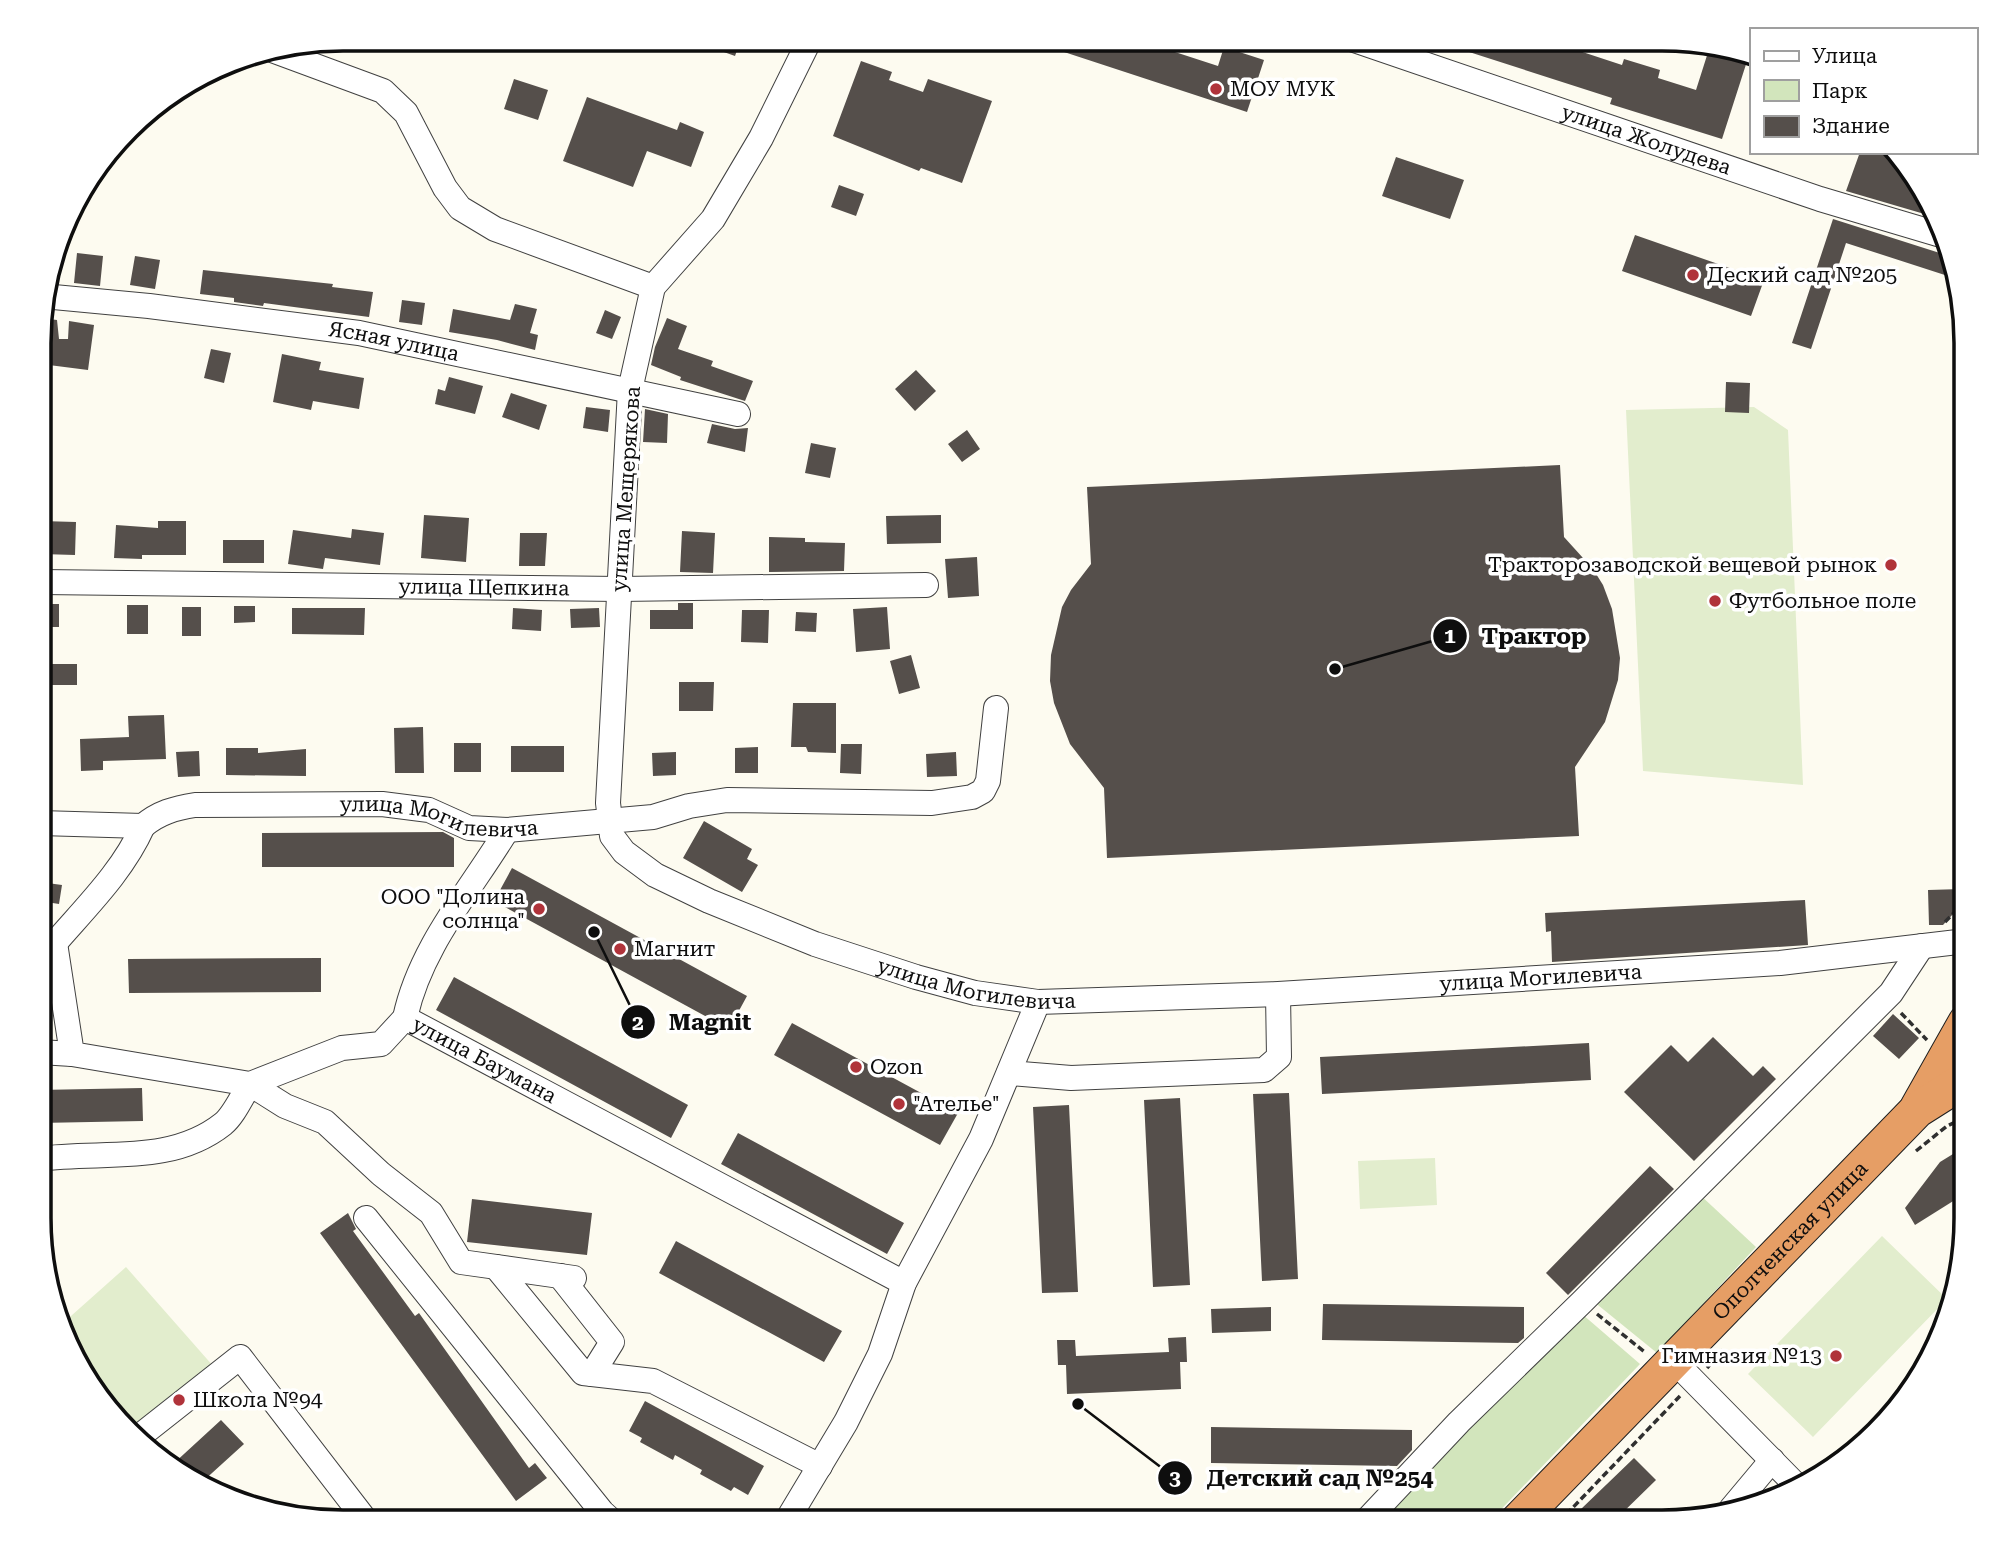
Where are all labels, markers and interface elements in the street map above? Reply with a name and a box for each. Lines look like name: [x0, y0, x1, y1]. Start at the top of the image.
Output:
legend: [1750, 28, 1977, 154]
text: Улица: [1812, 44, 1878, 68]
place label: МОУ МУК: [1230, 77, 1335, 101]
text: Парк: [1812, 79, 1868, 103]
marker: МОУ МУК: [1208, 81, 1224, 97]
street label: улица Жолудева: [1558, 100, 1735, 180]
text: Здание: [1812, 114, 1890, 138]
place label: Деский сад №205: [1707, 263, 1897, 287]
marker: Деский сад №205: [1685, 267, 1701, 283]
street label: Ясная улица: [327, 317, 462, 366]
street label: улица Мещерякова: [607, 385, 645, 593]
place label: Тракторозаводской вещевой рынок: [1488, 553, 1877, 577]
marker: Тракторозаводской вещевой рынок: [1883, 557, 1899, 573]
street label: улица Щепкина: [398, 574, 570, 600]
place label: Футбольное поле: [1729, 589, 1916, 613]
marker: Футбольное поле: [1707, 593, 1723, 609]
callout: Трактор: [1432, 614, 1600, 658]
text: Трактор: [1481, 623, 1587, 650]
text: 1: [1444, 624, 1456, 648]
street label: улица Могилевича: [340, 792, 540, 842]
place label: ООО "Долина солнца": [381, 885, 526, 933]
marker: ООО "Долина солнца": [531, 901, 547, 917]
place label: Магнит: [634, 937, 716, 961]
marker: Магнит: [612, 941, 628, 957]
street label: улица Могилевича: [874, 953, 1077, 1014]
street label: улица Могилевича: [1439, 960, 1643, 996]
callout: Magnit: [620, 1000, 766, 1044]
text: Magnit: [669, 1009, 751, 1036]
text: 2: [632, 1011, 644, 1035]
street label: улица Баумана: [408, 1012, 561, 1108]
place label: Ozon: [870, 1055, 923, 1079]
marker: Ozon: [848, 1059, 864, 1075]
place label: "Ателье": [913, 1092, 1000, 1116]
marker: "Ателье": [891, 1096, 907, 1112]
street label: Ополченская улица: [1708, 1156, 1873, 1325]
place label: Гимназия №13: [1661, 1344, 1822, 1368]
marker: Гимназия №13: [1828, 1348, 1844, 1364]
place label: Школа №94: [193, 1388, 323, 1412]
marker: Школа №94: [171, 1392, 187, 1408]
callout: Детский сад №254: [1158, 1456, 1447, 1500]
text: Детский сад №254: [1207, 1465, 1433, 1492]
text: 3: [1169, 1466, 1181, 1490]

